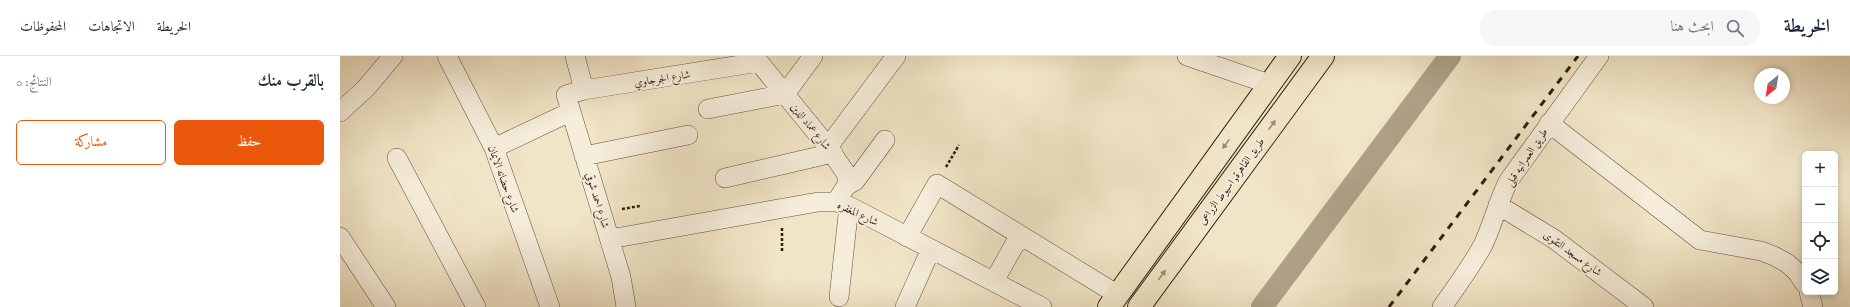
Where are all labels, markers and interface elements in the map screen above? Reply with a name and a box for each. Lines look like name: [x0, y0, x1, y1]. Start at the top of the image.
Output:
search box: [1480, 10, 1760, 46]
text: الخريطة: [1784, 15, 1830, 39]
text: ابحث هنا: [1670, 17, 1714, 36]
icon: search: [1724, 17, 1746, 39]
text: المحفوظات: [20, 18, 66, 36]
text: الاتجاهات: [88, 18, 135, 36]
text: الخريطة: [157, 18, 191, 36]
street label: شارع الجرجاوي: [633, 68, 692, 92]
north arrow: [1754, 68, 1790, 104]
text: بالقرب منك: [257, 71, 324, 92]
text: النتائج: 0: [16, 74, 51, 91]
street label: شارع عماد الدين: [786, 100, 833, 154]
button: مشاركة: [16, 120, 166, 165]
button: حفظ: [174, 120, 324, 165]
one-way arrow: [1268, 120, 1276, 131]
street label: طريق العمرانيه قبلى: [1502, 126, 1552, 190]
street label: طريق القاهرة, اسيوط الزراعى: [1195, 135, 1268, 228]
one-way arrow: [1222, 139, 1230, 150]
street label: شارع حضانه الايمان: [482, 144, 522, 216]
map controls: [1802, 151, 1838, 295]
button: +: [1802, 151, 1838, 187]
street label: شارع احمد شوقي: [580, 171, 612, 230]
button: −: [1802, 187, 1838, 223]
street label: شارع المغفره: [834, 198, 880, 231]
button: locate: [1802, 223, 1838, 259]
street label: شارع مسجد التقوى: [1539, 228, 1604, 281]
button: layers: [1802, 259, 1838, 295]
one-way arrow: [1158, 270, 1166, 281]

